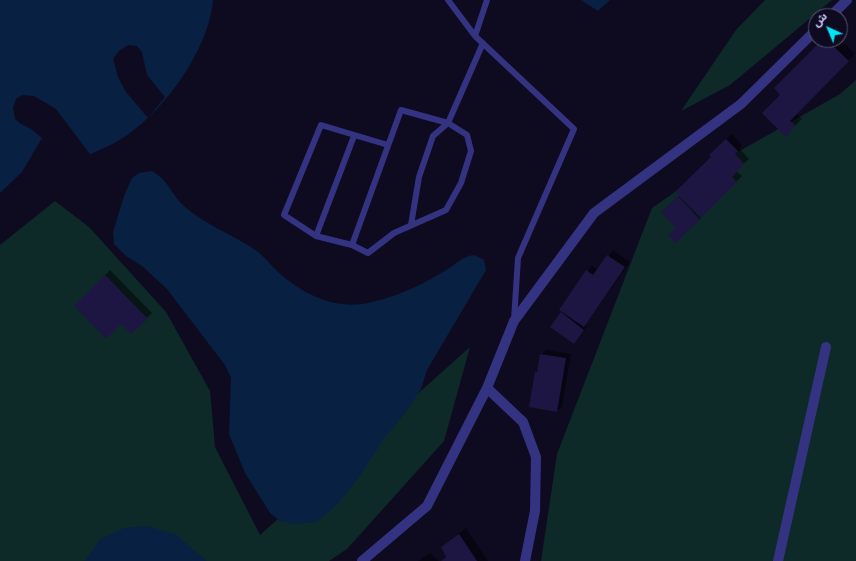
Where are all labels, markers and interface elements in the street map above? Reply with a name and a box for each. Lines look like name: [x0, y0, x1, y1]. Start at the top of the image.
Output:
north arrow: [808, 8, 848, 48]
text: ش: [811, 11, 829, 29]

